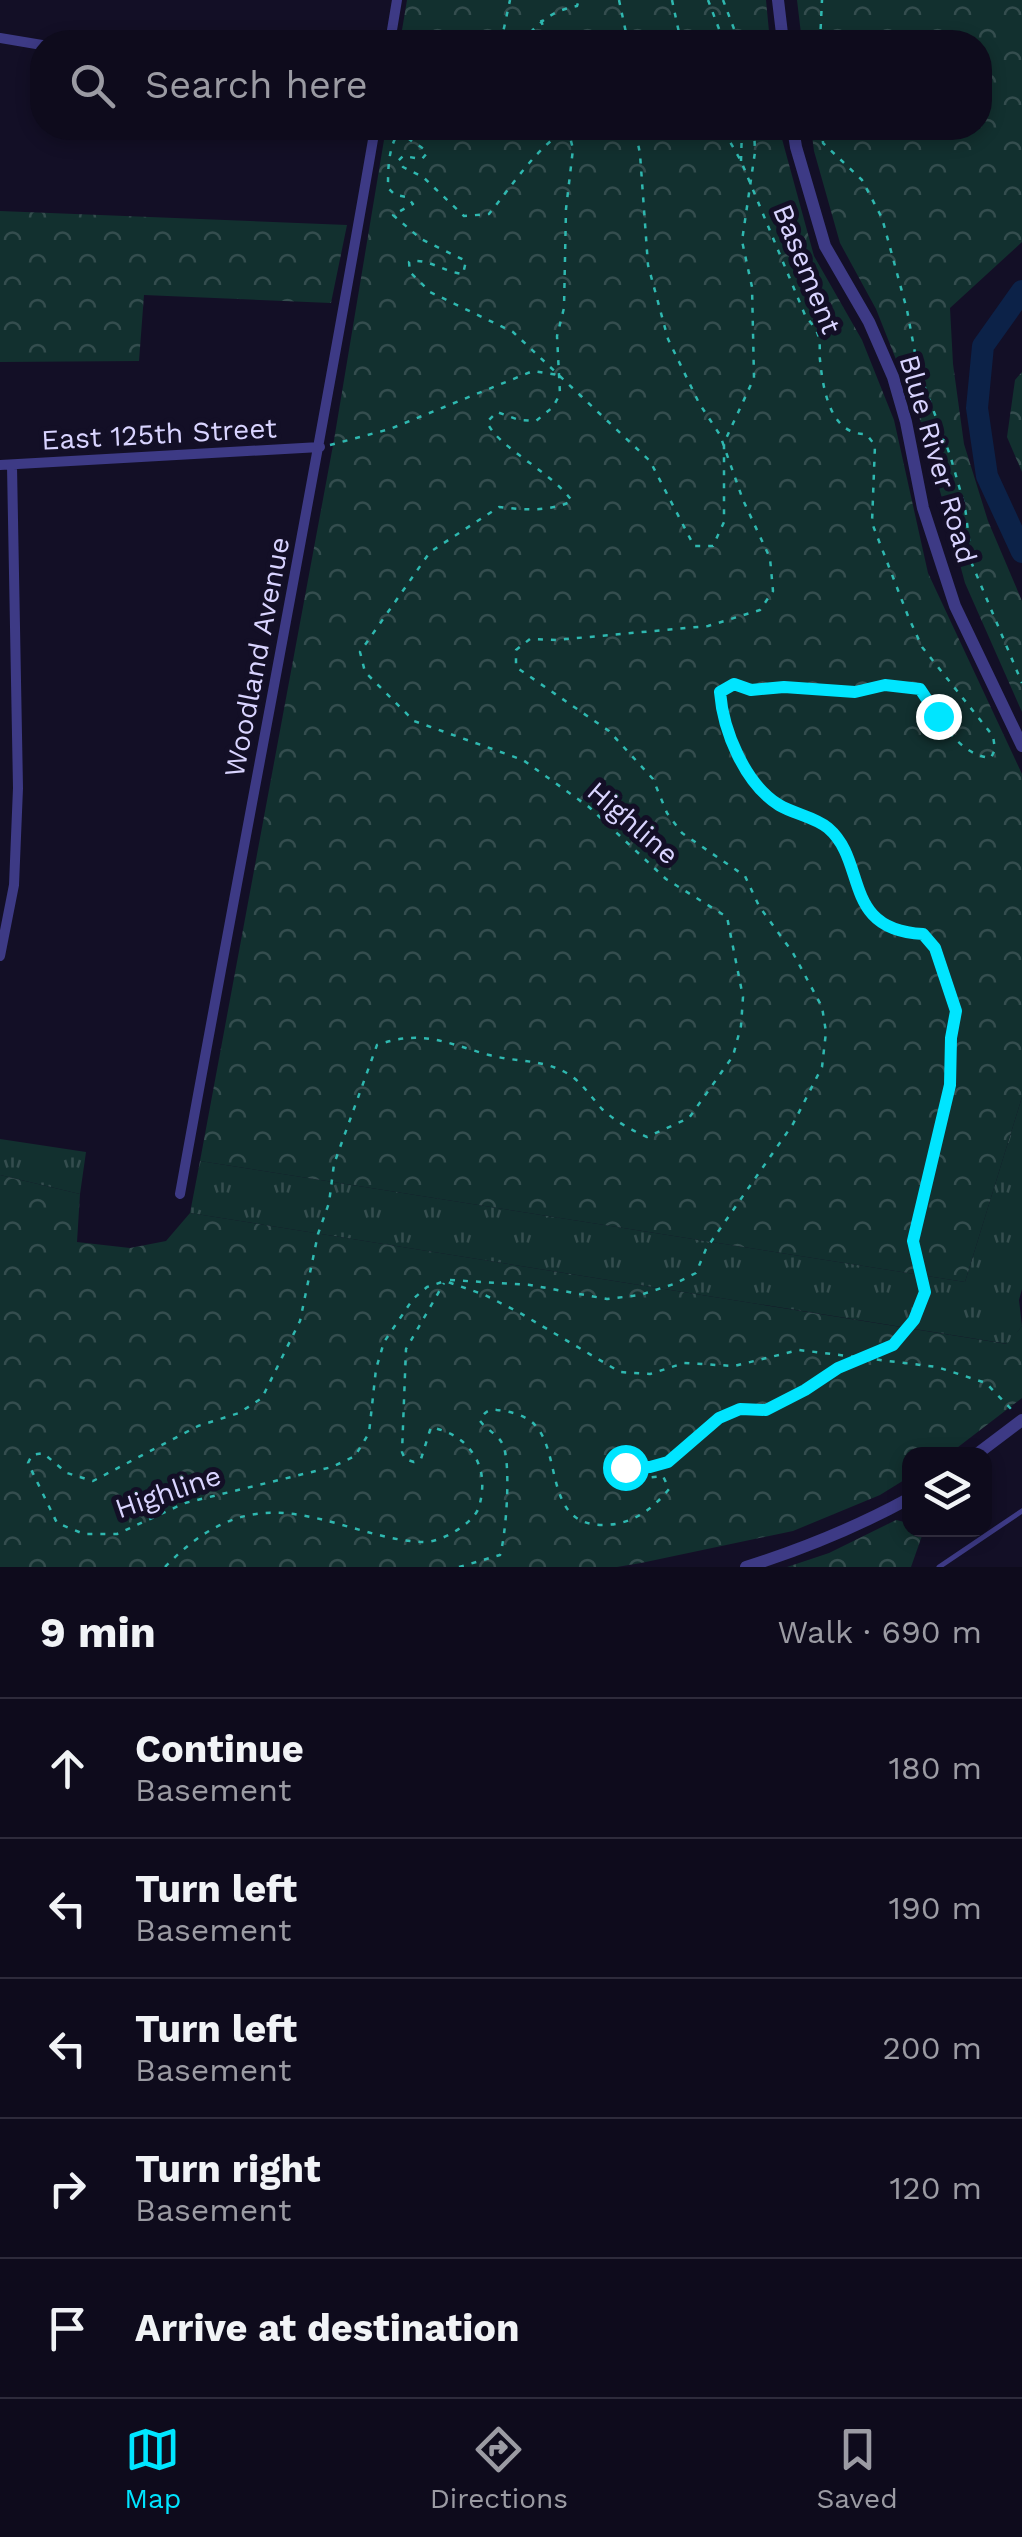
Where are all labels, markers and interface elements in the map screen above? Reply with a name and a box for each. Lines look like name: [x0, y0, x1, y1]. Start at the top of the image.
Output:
search box: [30, 30, 992, 140]
icon: search: [65, 58, 120, 113]
text: Search here: [145, 63, 368, 107]
street label: Basement: [766, 199, 848, 339]
street label: Blue River Road: [892, 351, 984, 567]
street label: East 125th Street: [40, 411, 278, 457]
street label: Woodland Avenue: [218, 534, 296, 780]
route end: [916, 694, 962, 740]
street label: Highline: [581, 775, 685, 871]
route start: [603, 1445, 649, 1491]
map controls: [902, 1447, 992, 1537]
button: layers: [902, 1447, 992, 1537]
street label: Highline: [111, 1459, 225, 1525]
text: 9 min: [40, 1608, 156, 1657]
text: Walk · 690 m: [778, 1613, 982, 1651]
text: Continue: [135, 1727, 304, 1771]
icon: ahead: [40, 1741, 95, 1796]
text: 180 m: [888, 1749, 982, 1787]
text: Basement: [135, 1771, 291, 1809]
text: Turn left: [135, 1867, 297, 1911]
icon: left: [40, 1881, 95, 1936]
text: 190 m: [888, 1889, 982, 1927]
text: Basement: [135, 1911, 291, 1949]
text: Turn left: [135, 2007, 297, 2051]
icon: left: [40, 2021, 95, 2076]
text: 200 m: [882, 2029, 982, 2067]
text: Basement: [135, 2051, 291, 2089]
text: Turn right: [135, 2147, 321, 2191]
icon: right: [40, 2161, 95, 2216]
text: 120 m: [890, 2169, 982, 2207]
text: Basement: [135, 2191, 291, 2229]
icon: arrive: [40, 2301, 95, 2356]
text: Arrive at destination: [135, 2306, 520, 2350]
tab: Map: [124, 2422, 181, 2515]
tab: Directions: [430, 2422, 568, 2515]
tab: Saved: [816, 2422, 898, 2515]

